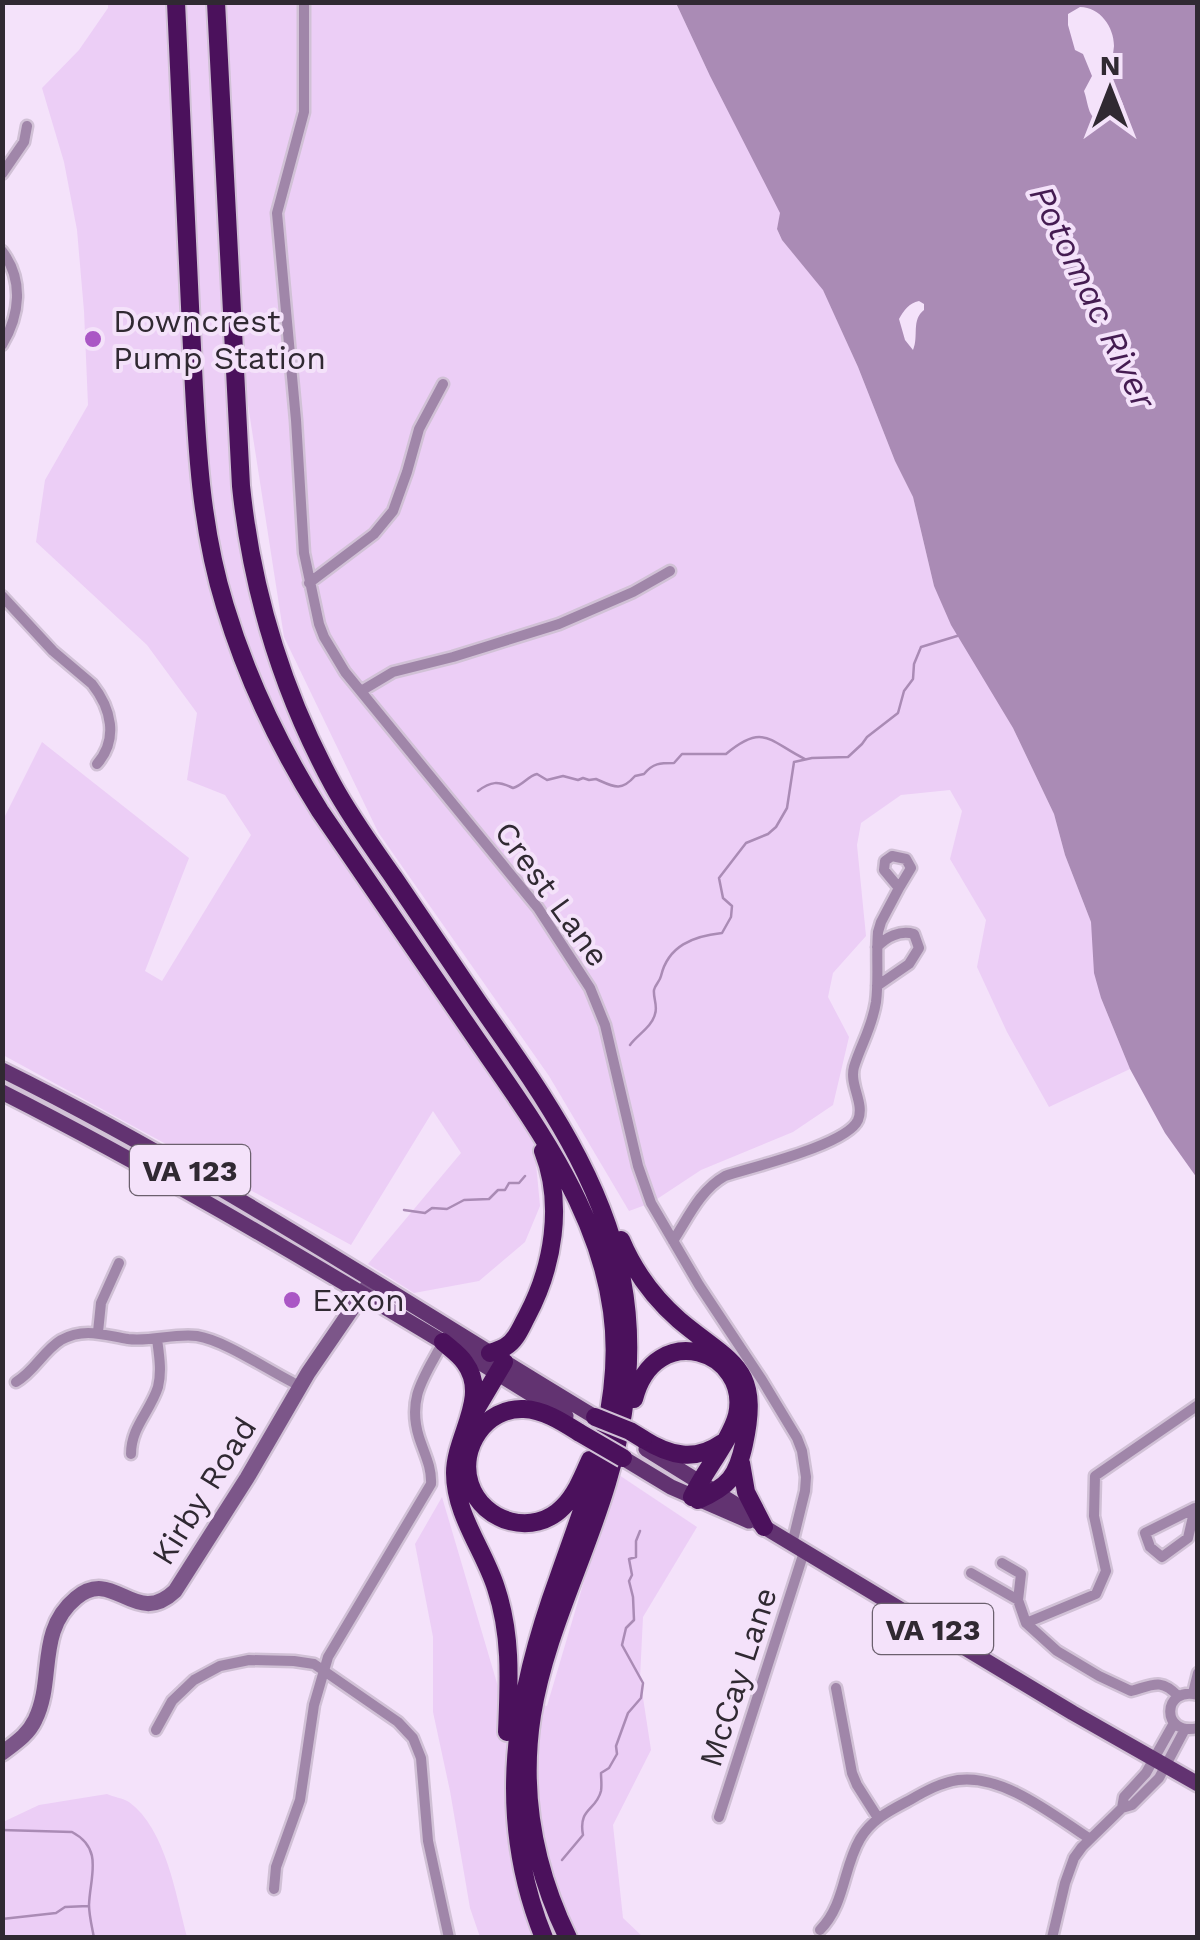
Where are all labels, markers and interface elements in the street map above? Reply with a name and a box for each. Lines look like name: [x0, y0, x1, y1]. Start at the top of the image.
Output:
north arrow: [1060, 40, 1160, 140]
text: N: [1100, 49, 1120, 82]
water label: Potomac River: [1021, 178, 1166, 417]
place label: Downcrest Pump Station: [113, 302, 326, 377]
marker: Downcrest Pump Station: [82, 328, 104, 350]
street label: Crest Lane: [487, 814, 617, 974]
road number: VA 123: [130, 1145, 250, 1195]
place label: Exxon: [312, 1281, 405, 1319]
marker: Exxon: [281, 1289, 303, 1311]
street label: Kirby Road: [144, 1410, 264, 1572]
street label: McCay Lane: [691, 1583, 785, 1771]
road number: VA 123: [873, 1604, 993, 1654]

